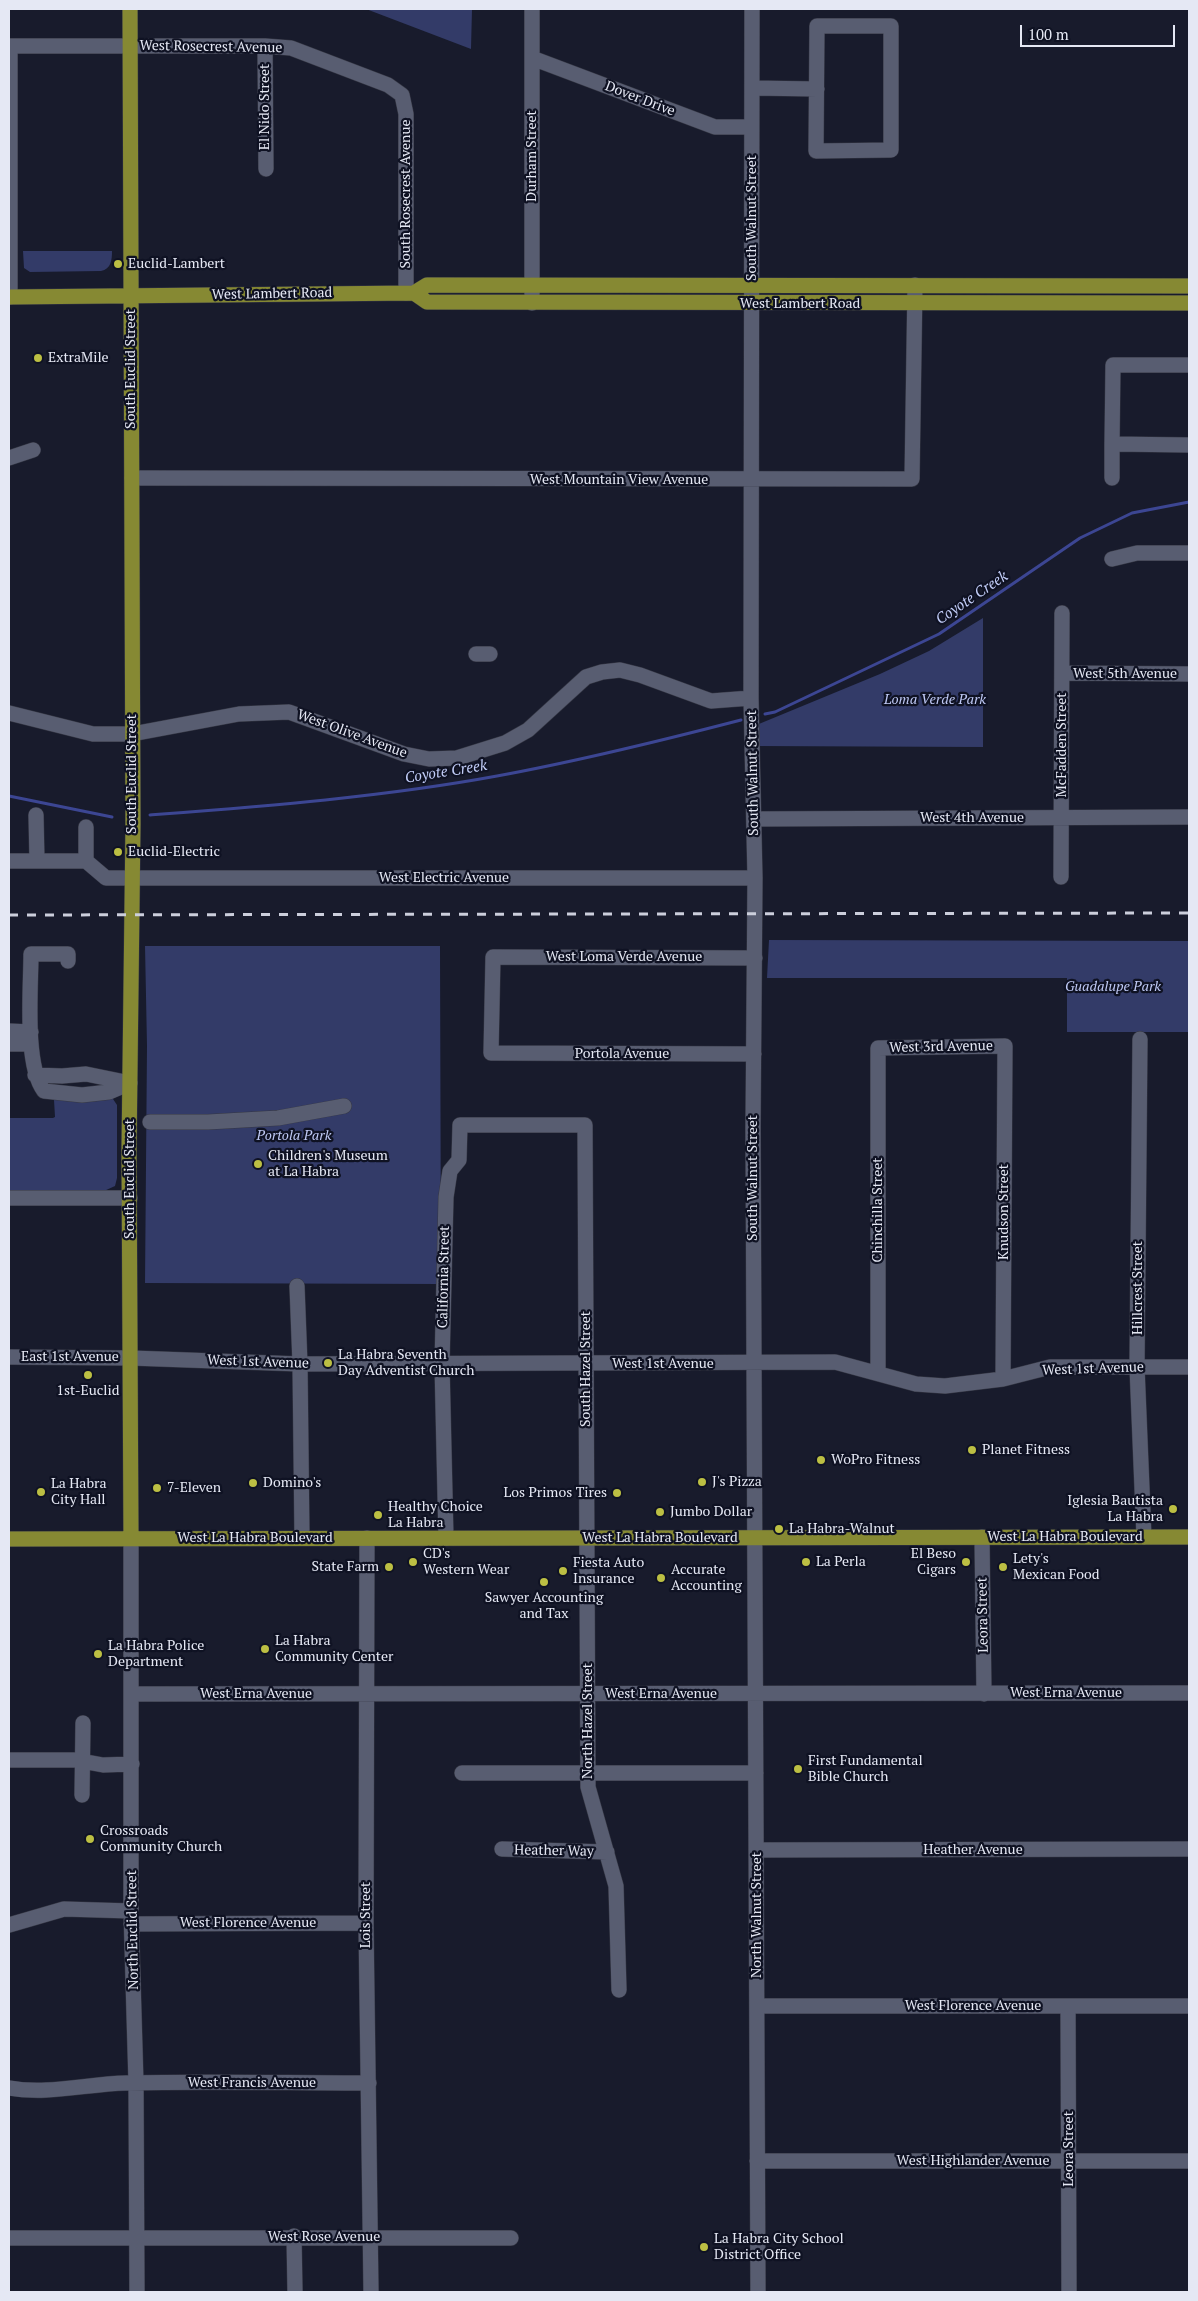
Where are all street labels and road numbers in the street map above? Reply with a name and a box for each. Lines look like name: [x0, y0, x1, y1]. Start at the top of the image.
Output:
street label: West Rosecrest Avenue: [139, 37, 283, 57]
street label: El Nido Street: [257, 64, 273, 150]
street label: Dover Drive: [603, 78, 677, 120]
street label: Durham Street: [524, 110, 540, 202]
street label: South Rosecrest Avenue: [398, 119, 414, 269]
street label: South Walnut Street: [744, 155, 760, 281]
street label: West Lambert Road: [212, 285, 332, 303]
street label: West Lambert Road: [740, 296, 860, 312]
street label: South Euclid Street: [123, 309, 139, 429]
street label: West Mountain View Avenue: [530, 472, 708, 488]
street label: West 5th Avenue: [1073, 666, 1177, 682]
street label: McFadden Street: [1054, 693, 1070, 797]
street label: West Olive Avenue: [295, 706, 409, 762]
street label: South Walnut Street: [744, 710, 762, 836]
street label: South Euclid Street: [124, 714, 140, 834]
street label: West 4th Avenue: [920, 810, 1024, 826]
street label: West Electric Avenue: [379, 870, 509, 886]
street label: West Loma Verde Avenue: [546, 949, 702, 965]
street label: West 3rd Avenue: [889, 1038, 993, 1056]
street label: Portola Avenue: [575, 1046, 669, 1062]
street label: South Walnut Street: [745, 1115, 761, 1241]
street label: South Euclid Street: [122, 1119, 138, 1239]
street label: Chinchilla Street: [870, 1158, 886, 1262]
street label: Knudson Street: [996, 1164, 1012, 1260]
street label: California Street: [435, 1226, 453, 1328]
street label: Hillcrest Street: [1130, 1241, 1146, 1335]
street label: South Hazel Street: [578, 1311, 594, 1427]
street label: East 1st Avenue: [21, 1349, 119, 1365]
street label: West 1st Avenue: [207, 1352, 309, 1372]
street label: West 1st Avenue: [612, 1356, 714, 1372]
street label: West 1st Avenue: [1042, 1359, 1144, 1379]
street label: West La Habra Boulevard: [987, 1529, 1143, 1545]
street label: West La Habra Boulevard: [177, 1530, 333, 1546]
street label: West La Habra Boulevard: [582, 1530, 738, 1546]
street label: Leora Street: [974, 1577, 992, 1653]
street label: North Hazel Street: [580, 1663, 596, 1779]
street label: West Erna Avenue: [1010, 1685, 1122, 1701]
street label: West Erna Avenue: [200, 1686, 312, 1702]
street label: West Erna Avenue: [605, 1686, 717, 1702]
street label: Heather Way: [514, 1842, 594, 1860]
street label: Heather Avenue: [923, 1842, 1023, 1858]
street label: North Walnut Street: [749, 1852, 765, 1978]
street label: North Euclid Street: [124, 1870, 142, 1990]
street label: Lois Street: [358, 1882, 374, 1948]
street label: West Florence Avenue: [180, 1915, 316, 1931]
street label: West Florence Avenue: [905, 1998, 1041, 2014]
street label: West Francis Avenue: [188, 2075, 316, 2091]
street label: Leora Street: [1061, 2111, 1077, 2187]
street label: West Highlander Avenue: [897, 2153, 1049, 2169]
street label: West Rose Avenue: [268, 2229, 380, 2245]

